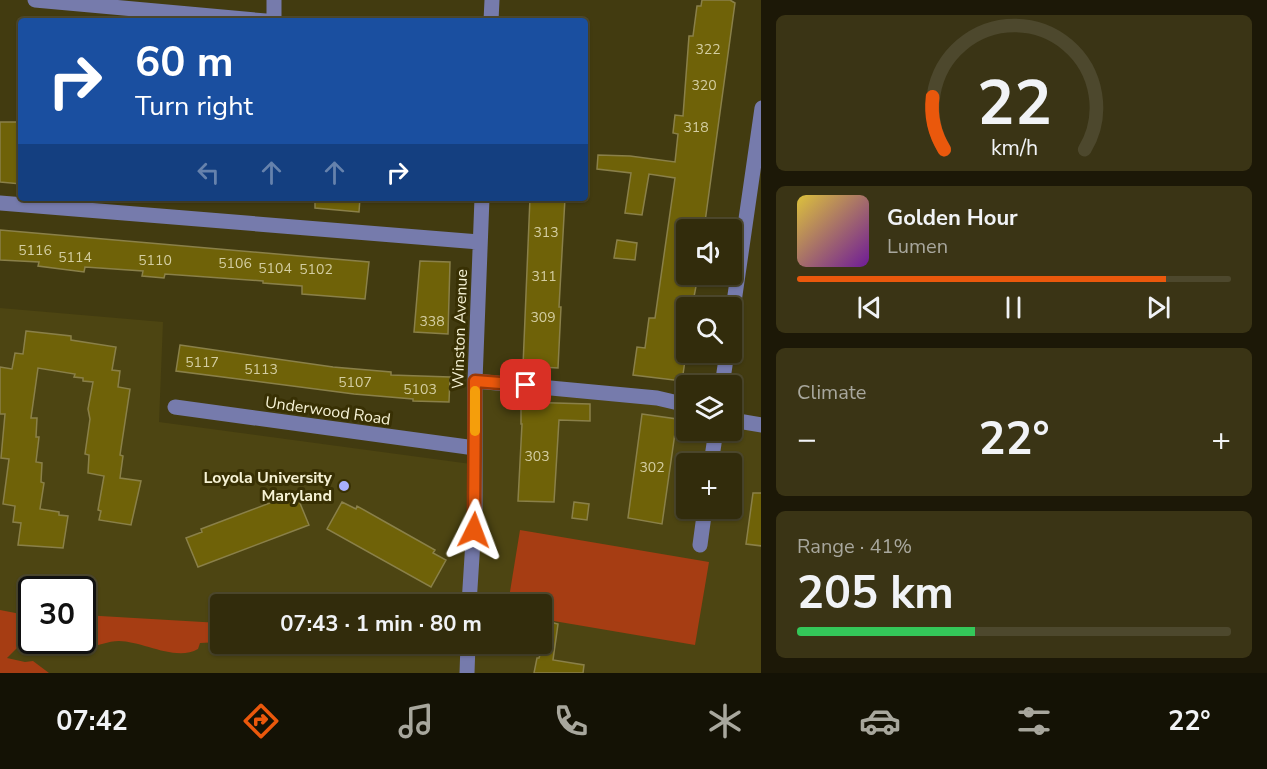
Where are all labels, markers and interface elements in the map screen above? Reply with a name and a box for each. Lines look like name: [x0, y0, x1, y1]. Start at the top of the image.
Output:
text: 60 m: [135, 34, 234, 91]
house number: 322: [695, 40, 721, 59]
icon: right: [36, 42, 114, 120]
text: 22: [977, 61, 1051, 146]
house number: 320: [691, 76, 717, 95]
text: Turn right: [135, 88, 253, 125]
house number: 318: [683, 118, 709, 137]
text: km/h: [990, 133, 1038, 163]
icon: left: [192, 156, 225, 189]
icon: ahead: [255, 156, 288, 189]
icon: ahead: [318, 156, 351, 189]
icon: right: [381, 156, 414, 189]
text: Golden Hour: [887, 203, 1018, 233]
map controls: [676, 219, 742, 519]
button: sound: [676, 219, 742, 285]
house number: 313: [533, 223, 559, 242]
text: Lumen: [887, 233, 948, 260]
house number: 5116: [18, 241, 52, 260]
house number: 5114: [58, 248, 92, 267]
house number: 5110: [138, 251, 172, 270]
house number: 5106: [218, 254, 252, 273]
house number: 5104: [258, 259, 292, 278]
house number: 5102: [299, 260, 333, 279]
house number: 311: [531, 267, 557, 286]
street label: Winston Avenue: [447, 269, 473, 389]
icon: previous: [853, 291, 886, 324]
icon: pause: [997, 291, 1030, 324]
icon: next: [1142, 291, 1175, 324]
button: search: [676, 297, 742, 363]
house number: 309: [530, 308, 556, 327]
house number: 338: [419, 312, 445, 331]
house number: 5117: [185, 353, 219, 372]
pin: [500, 359, 551, 410]
house number: 5113: [244, 360, 278, 379]
icon: arrive: [509, 368, 542, 401]
house number: 5107: [338, 373, 372, 392]
button: layers: [676, 375, 742, 441]
text: Climate: [797, 379, 866, 406]
house number: 5103: [403, 380, 437, 399]
street label: Underwood Road: [264, 391, 392, 431]
text: 22°: [978, 409, 1050, 470]
text: −: [797, 417, 817, 462]
text: +: [1211, 417, 1231, 462]
house number: 303: [524, 447, 550, 466]
button: +: [676, 453, 742, 519]
house number: 302: [639, 458, 665, 477]
place label: Loyola University Maryland: [203, 467, 333, 507]
marker: Loyola University Maryland: [337, 479, 351, 493]
position arrow: [442, 498, 506, 562]
text: Range · 41%: [797, 533, 912, 560]
text: 205 km: [797, 563, 954, 624]
speed limit sign: 30: [18, 576, 96, 654]
text: 07:43 · 1 min · 80 m: [280, 609, 482, 639]
icon: directions: [240, 700, 282, 742]
icon: music: [395, 700, 437, 742]
icon: phone: [550, 700, 592, 742]
icon: climate: [704, 700, 746, 742]
icon: car: [859, 700, 901, 742]
icon: filters: [1013, 700, 1055, 742]
text: 07:42: [56, 703, 128, 740]
text: 22°: [1168, 703, 1211, 740]

